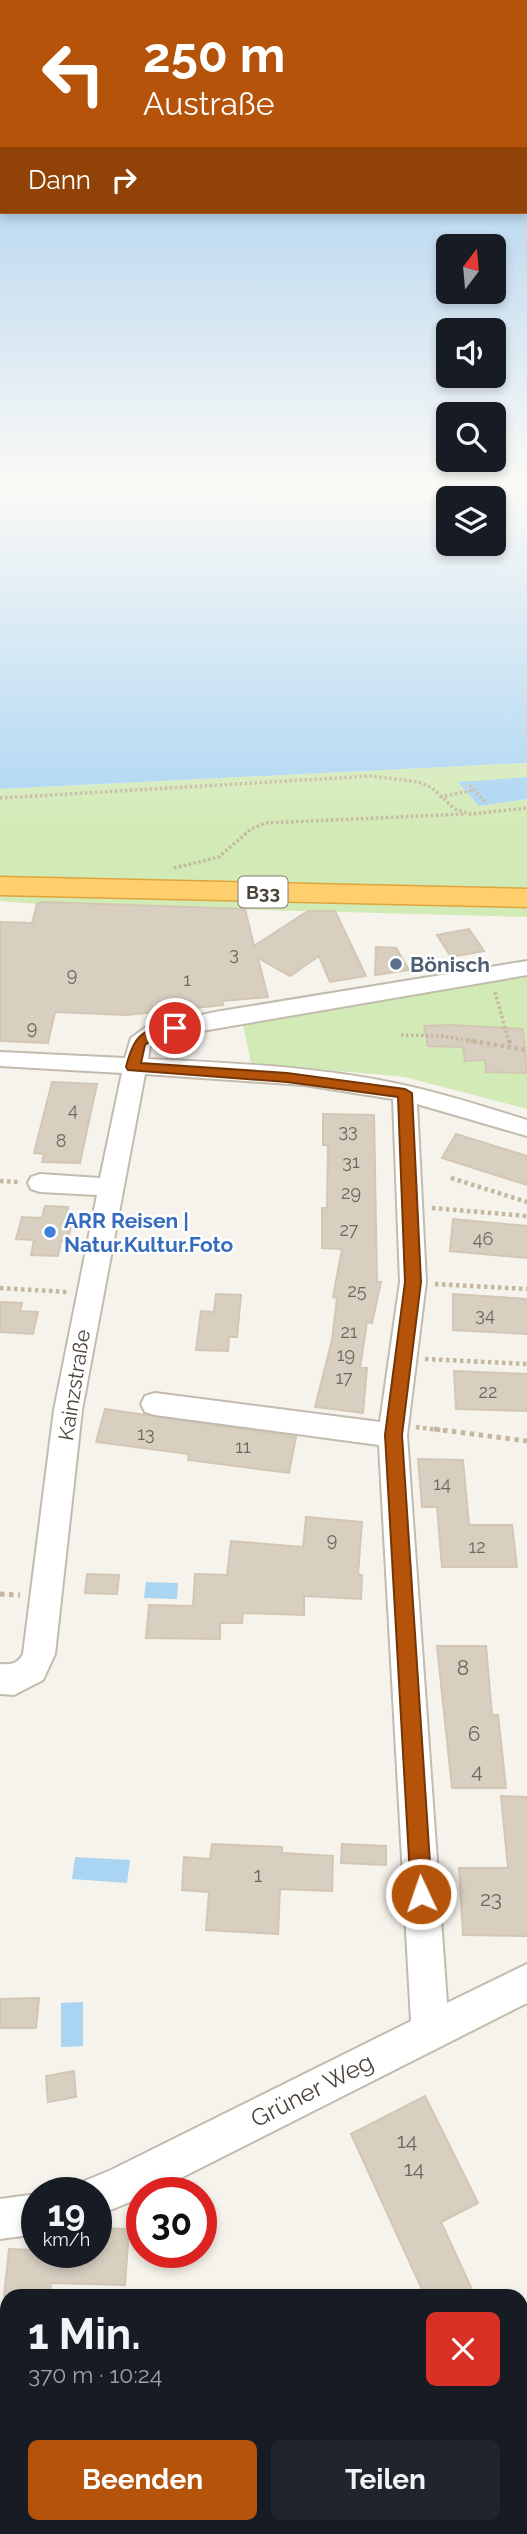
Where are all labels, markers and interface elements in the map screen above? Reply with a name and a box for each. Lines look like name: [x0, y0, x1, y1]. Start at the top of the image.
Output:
text: 250 m: [143, 26, 285, 83]
icon: left: [28, 28, 119, 119]
text: Austraße: [143, 85, 274, 122]
icon: right: [105, 161, 143, 199]
text: Dann: [28, 165, 91, 195]
north arrow: [436, 234, 506, 304]
map controls: [436, 234, 506, 556]
button: sound: [436, 318, 506, 388]
button: search: [436, 402, 506, 472]
button: layers: [436, 486, 506, 556]
road number: B33: [238, 876, 288, 908]
house number: 3: [229, 943, 239, 964]
place label: Bönisch: [410, 952, 490, 977]
marker: Bönisch: [388, 956, 404, 972]
house number: 9: [67, 964, 77, 985]
house number: 1: [183, 969, 191, 990]
pin: [145, 998, 205, 1058]
icon: arrive: [156, 1009, 194, 1047]
house number: 9: [27, 1017, 37, 1038]
house number: 4: [68, 1099, 78, 1120]
house number: 33: [338, 1120, 358, 1141]
house number: 8: [56, 1130, 66, 1151]
house number: 31: [342, 1151, 360, 1172]
house number: 29: [341, 1182, 361, 1203]
place label: ARR Reisen | Natur.Kultur.Foto: [64, 1208, 234, 1257]
house number: 27: [339, 1219, 359, 1240]
marker: ARR Reisen | Natur.Kultur.Foto: [42, 1224, 58, 1240]
house number: 46: [473, 1228, 493, 1249]
house number: 25: [347, 1280, 367, 1301]
house number: 34: [475, 1304, 495, 1325]
house number: 21: [340, 1321, 358, 1342]
street label: Kainzstraße: [53, 1328, 95, 1442]
house number: 19: [337, 1344, 355, 1365]
house number: 17: [335, 1367, 353, 1388]
house number: 22: [479, 1381, 497, 1402]
house number: 13: [137, 1423, 155, 1444]
house number: 11: [235, 1436, 251, 1457]
house number: 14: [433, 1473, 451, 1494]
house number: 9: [327, 1529, 337, 1550]
house number: 12: [468, 1536, 486, 1557]
house number: 8: [457, 1655, 469, 1680]
house number: 6: [468, 1721, 480, 1746]
house number: 4: [471, 1758, 483, 1783]
position arrow: [384, 1857, 458, 1931]
house number: 1: [254, 1862, 263, 1887]
house number: 23: [480, 1886, 502, 1911]
street label: Grüner Weg: [246, 2047, 378, 2133]
house number: 14: [397, 2128, 417, 2153]
house number: 14: [404, 2156, 424, 2181]
speed limit sign: 30: [126, 2177, 217, 2268]
text: 19: [48, 2193, 85, 2234]
text: km/h: [43, 2229, 90, 2250]
text: 1 Min.: [28, 2310, 141, 2359]
button: close: [426, 2312, 500, 2386]
text: 370 m · 10:24: [28, 2361, 162, 2388]
button: Beenden: [28, 2440, 257, 2520]
button: Teilen: [271, 2440, 500, 2520]

